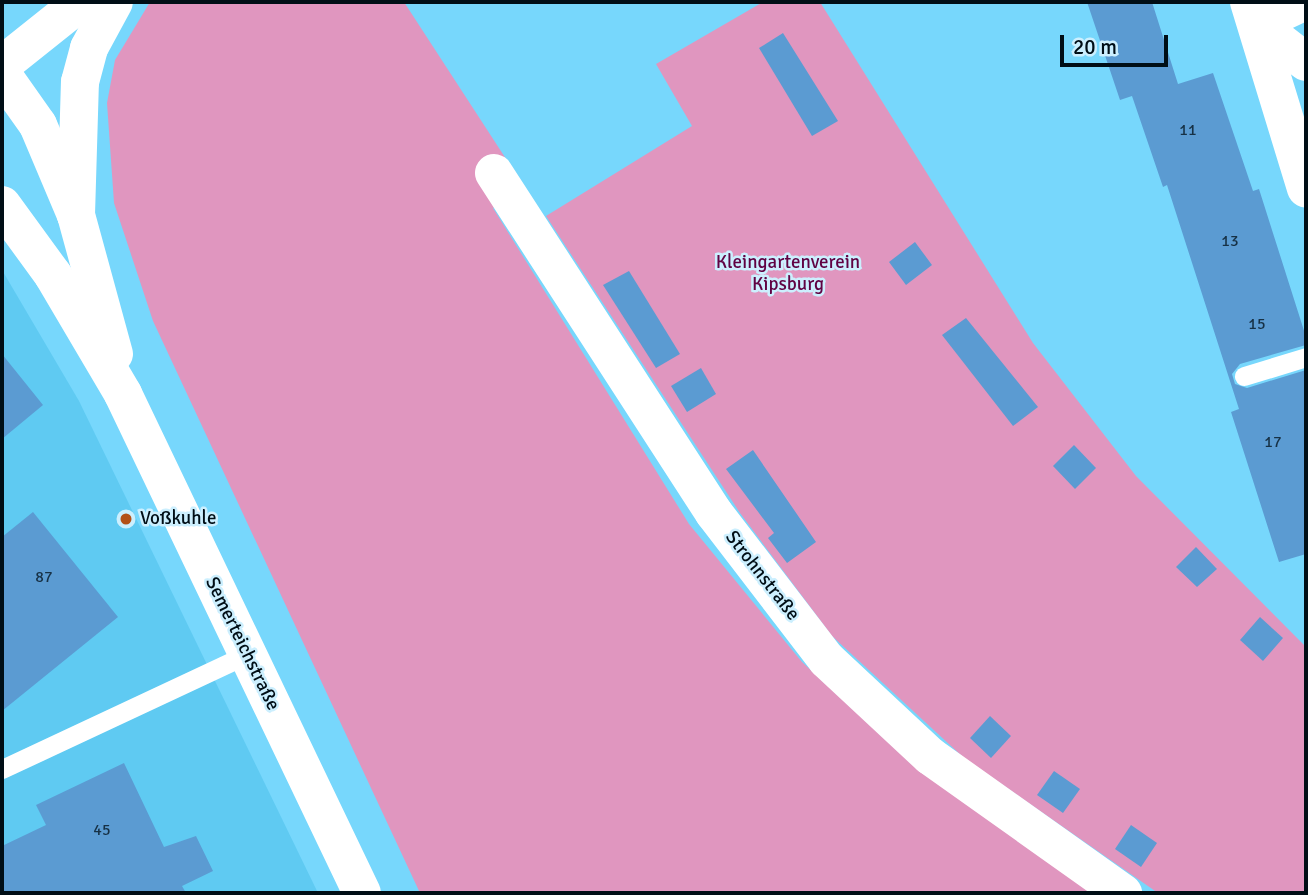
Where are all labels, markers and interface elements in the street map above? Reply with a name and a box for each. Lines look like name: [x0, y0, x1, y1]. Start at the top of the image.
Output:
scale bar: [1063, 21, 1172, 65]
text: 20 m: [1073, 34, 1117, 60]
house number: 11: [1179, 120, 1197, 140]
house number: 13: [1221, 231, 1239, 251]
park label: Kleingartenverein Kipsburg: [716, 252, 860, 296]
house number: 15: [1248, 314, 1266, 334]
house number: 17: [1264, 432, 1282, 452]
place label: Voßkuhle: [140, 508, 216, 530]
marker: Voßkuhle: [118, 511, 134, 527]
street label: Strohnstraße: [720, 527, 804, 625]
house number: 87: [35, 567, 53, 587]
street label: Semerteichstraße: [200, 574, 284, 714]
house number: 45: [93, 820, 111, 840]

